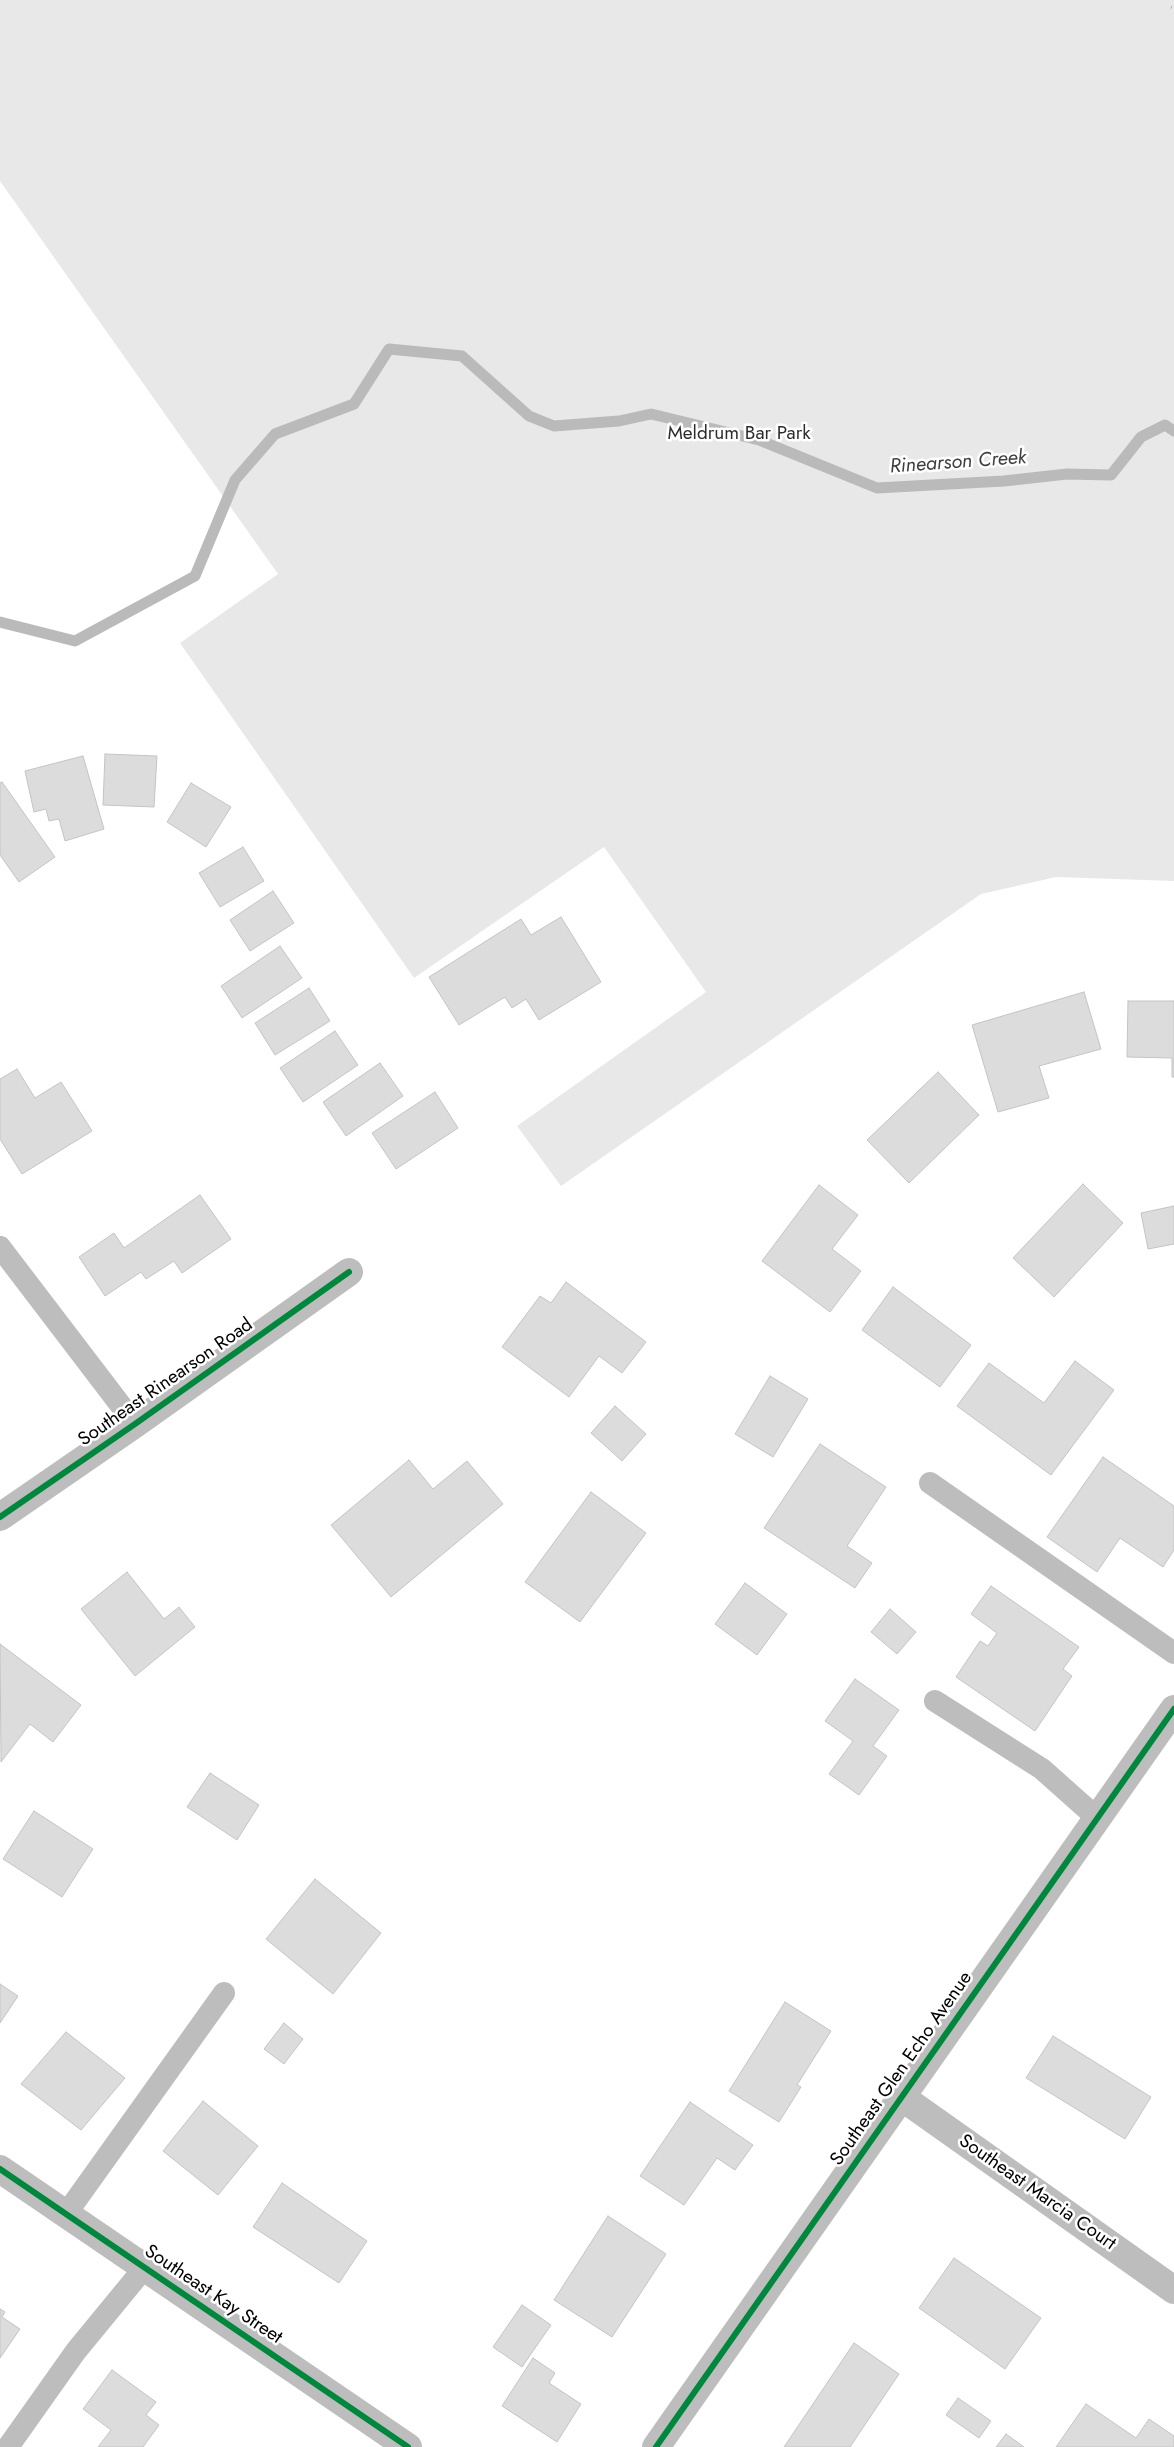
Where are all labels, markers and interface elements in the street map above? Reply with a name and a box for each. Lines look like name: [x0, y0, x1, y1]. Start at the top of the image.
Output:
park label: Meldrum Bar Park: [667, 423, 811, 445]
water label: Rinearson Creek: [889, 446, 1027, 480]
street label: Southeast Rinearson Road: [74, 1314, 258, 1452]
street label: Southeast Glen Echo Avenue: [826, 1968, 978, 2170]
street label: Southeast Marcia Court: [954, 2130, 1120, 2256]
street label: Southeast Kay Street: [140, 2240, 286, 2350]

